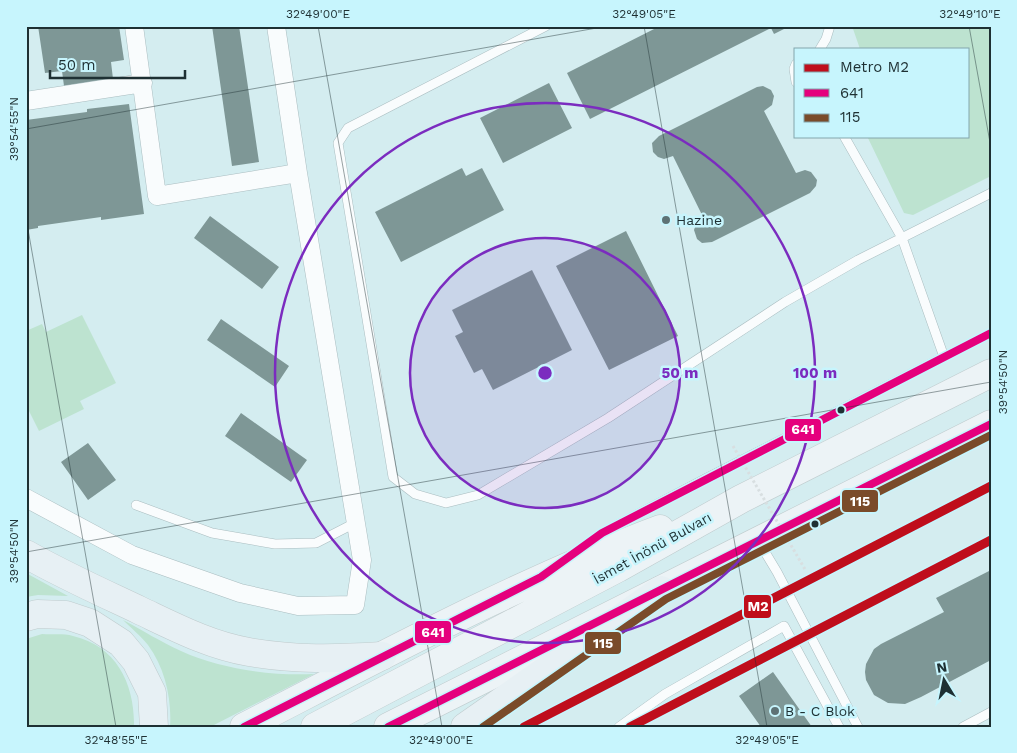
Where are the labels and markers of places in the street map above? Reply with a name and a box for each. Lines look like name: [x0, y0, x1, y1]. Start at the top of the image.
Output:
place label: Hazine: [676, 212, 722, 228]
marker: Hazine: [660, 214, 672, 226]
centre of rings: [536, 364, 554, 382]
unlabelled marker: [836, 405, 846, 415]
unlabelled marker: [810, 519, 820, 529]
place label: B - C Blok: [785, 703, 855, 719]
marker: B - C Blok: [769, 705, 781, 717]

